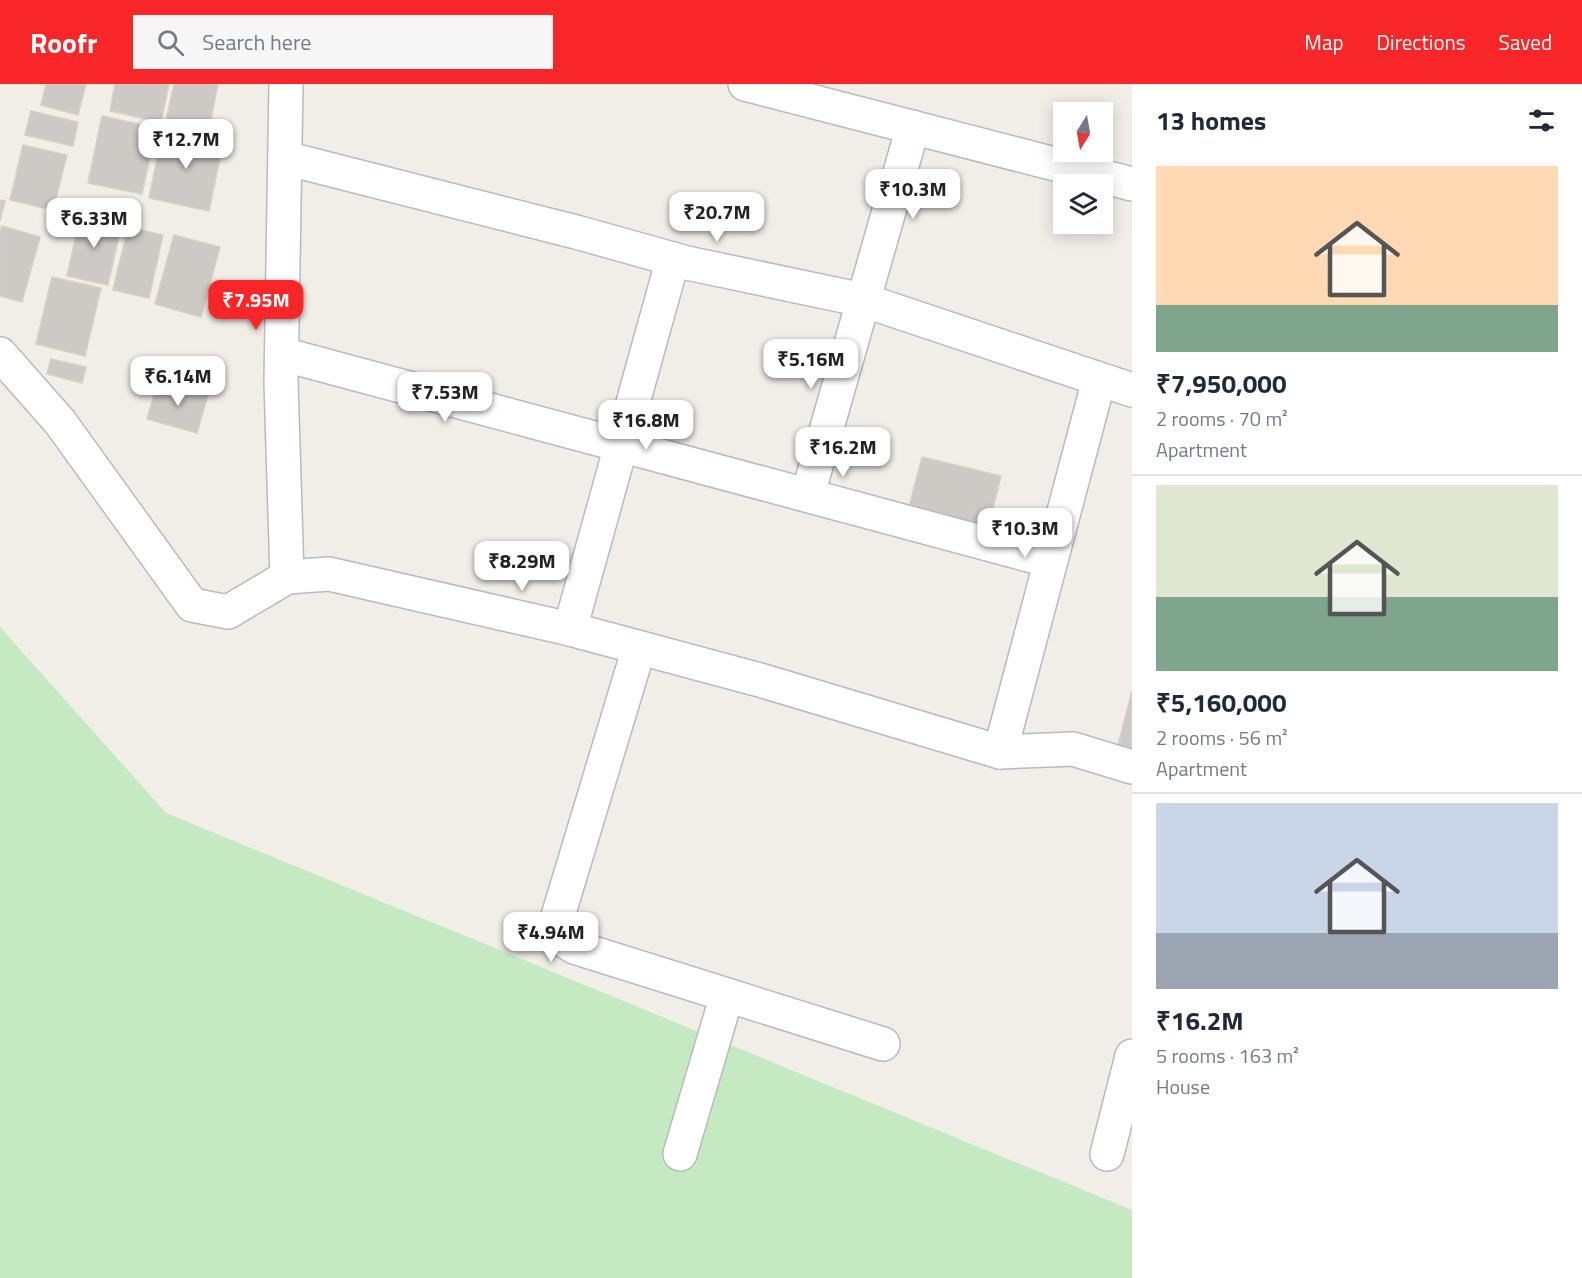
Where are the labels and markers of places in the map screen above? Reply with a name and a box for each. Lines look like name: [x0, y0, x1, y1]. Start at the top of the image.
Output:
pin: ₹12.7M: [137, 119, 235, 170]
pin: ₹10.3M: [864, 169, 962, 220]
pin: ₹20.7M: [668, 192, 766, 243]
pin: ₹6.33M: [45, 198, 143, 249]
pin: ₹7.95M: [207, 280, 305, 331]
pin: ₹5.16M: [762, 339, 860, 390]
pin: ₹6.14M: [129, 356, 227, 407]
pin: ₹7.53M: [396, 372, 494, 423]
pin: ₹16.8M: [597, 400, 695, 451]
pin: ₹16.2M: [794, 427, 892, 478]
pin: ₹10.3M: [976, 508, 1074, 559]
pin: ₹8.29M: [473, 541, 571, 592]
pin: ₹4.94M: [502, 912, 600, 963]

